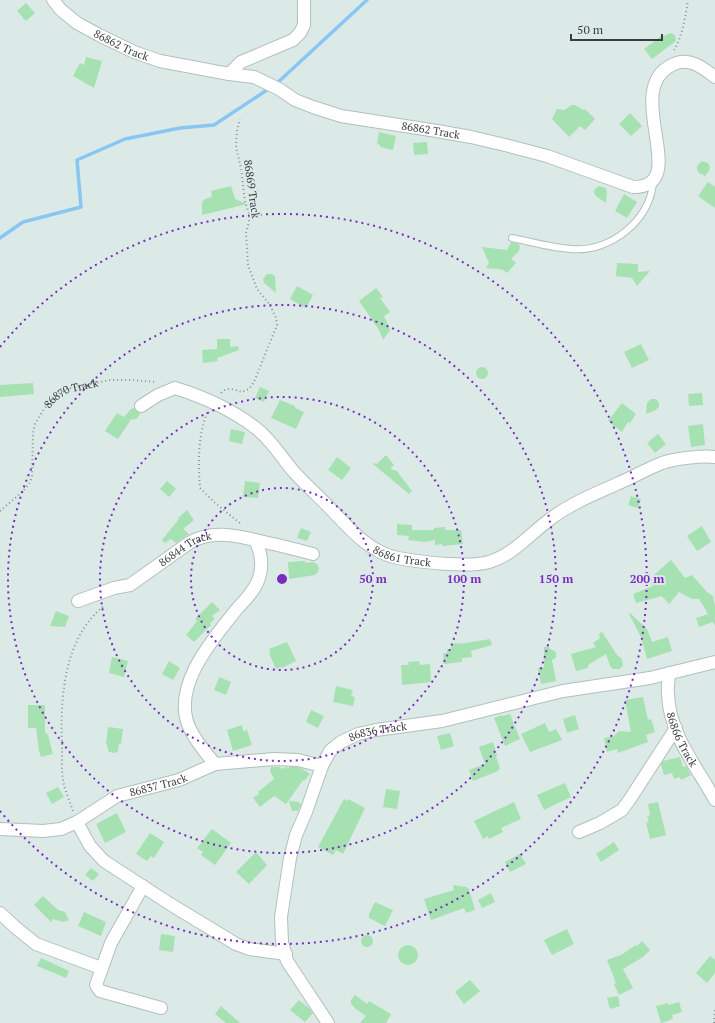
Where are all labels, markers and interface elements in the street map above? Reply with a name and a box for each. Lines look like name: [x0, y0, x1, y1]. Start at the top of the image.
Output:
scale bar: [571, 16, 662, 42]
text: 50 m: [577, 22, 604, 37]
street label: 86862 Track: [91, 26, 151, 64]
street label: 86862 Track: [400, 119, 461, 142]
street label: 86869 Track: [241, 159, 263, 220]
street label: 86870 Track: [41, 376, 100, 411]
street label: 86844 Track: [156, 528, 213, 569]
street label: 86861 Track: [370, 542, 432, 570]
text: 50 m: [359, 571, 387, 586]
text: 100 m: [447, 571, 481, 586]
text: 150 m: [539, 571, 573, 586]
text: 200 m: [630, 571, 664, 586]
centre of rings: [275, 572, 289, 586]
street label: 86866 Track: [663, 710, 701, 770]
street label: 86836 Track: [346, 719, 408, 745]
street label: 86837 Track: [128, 770, 190, 800]

